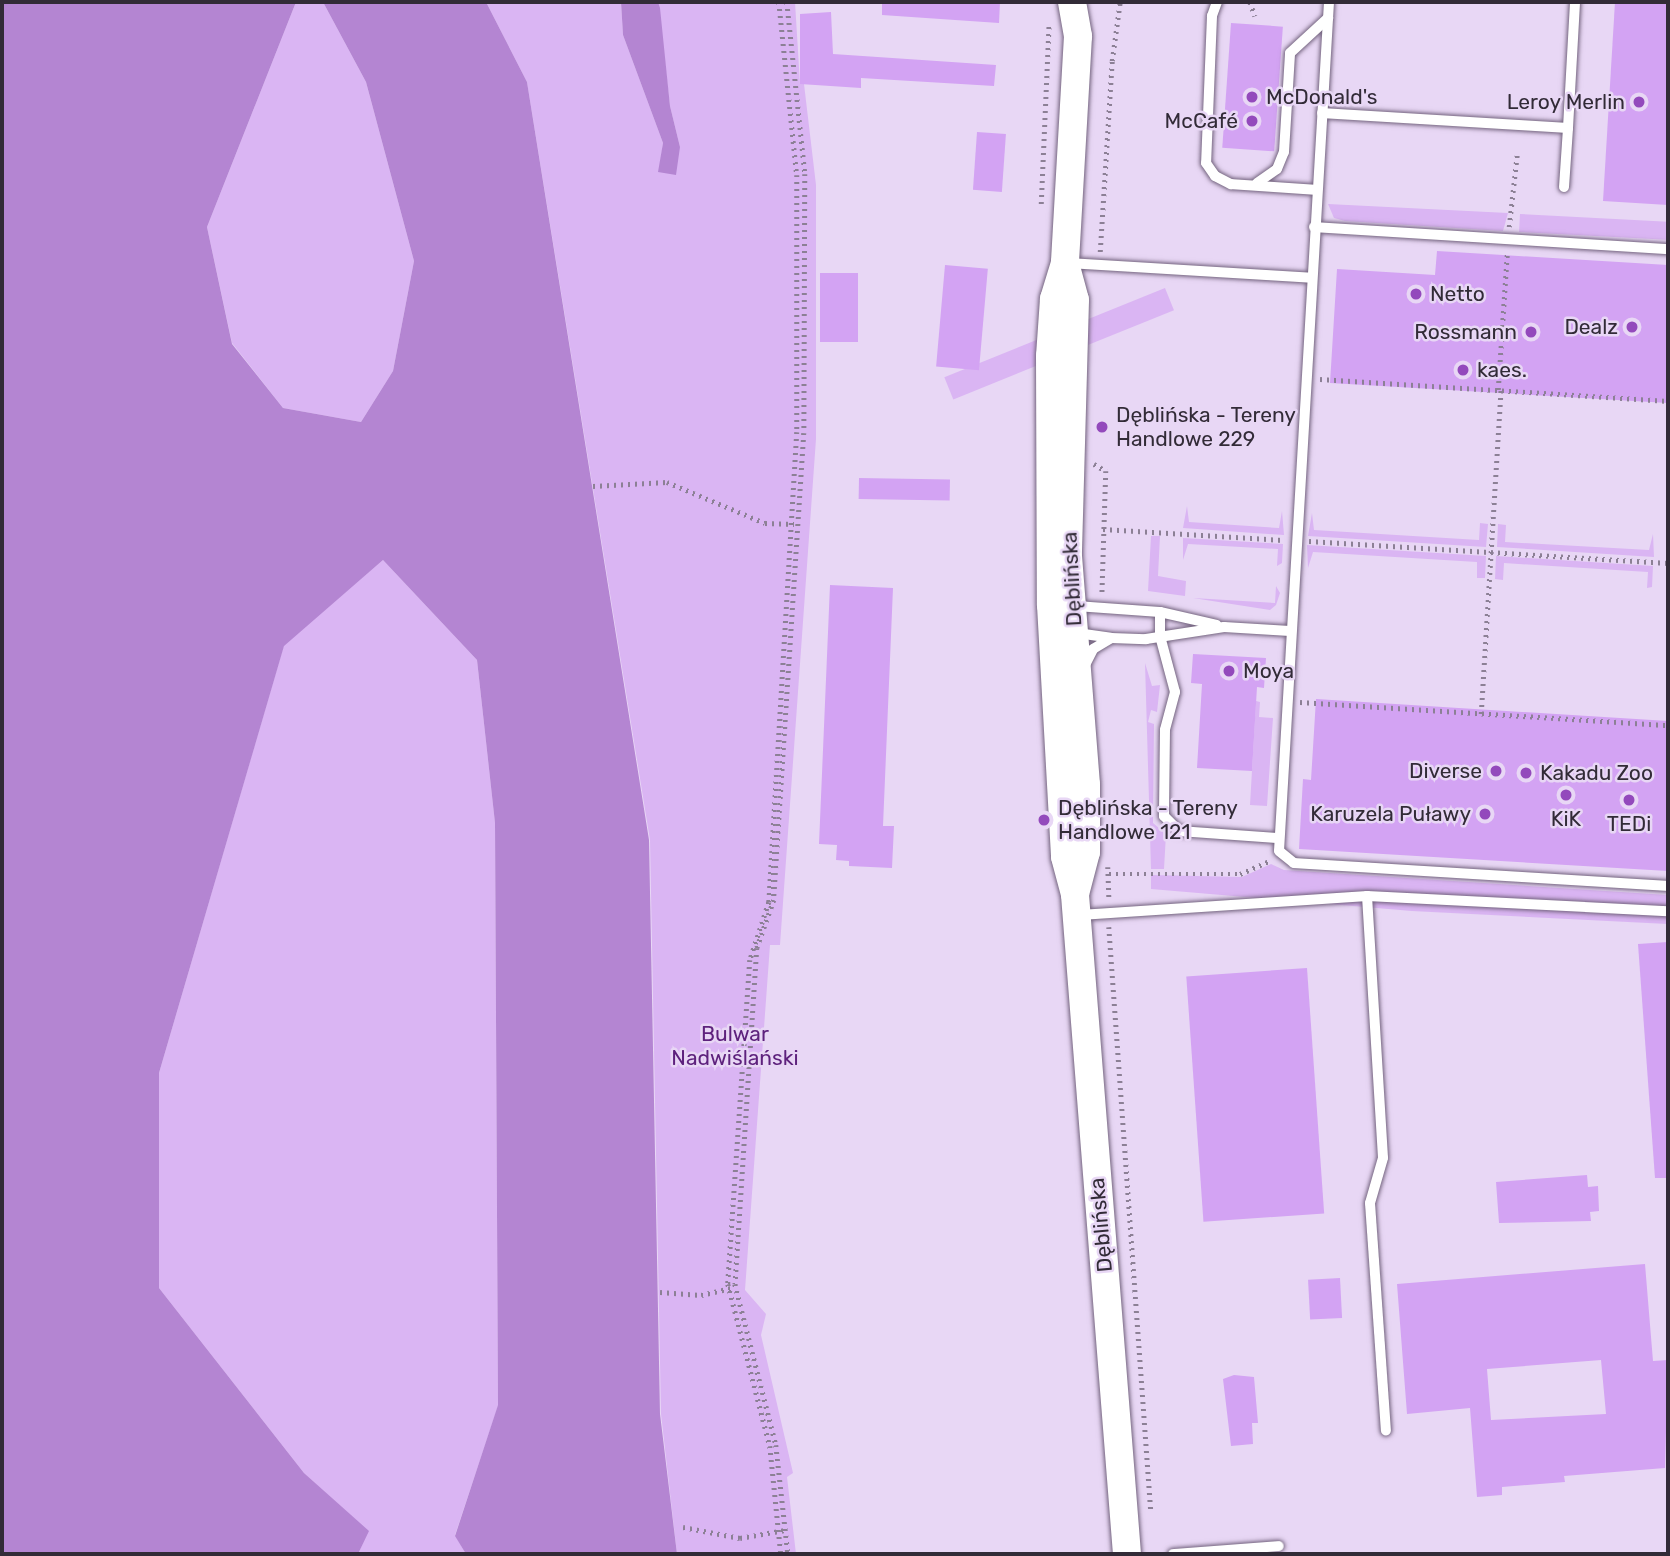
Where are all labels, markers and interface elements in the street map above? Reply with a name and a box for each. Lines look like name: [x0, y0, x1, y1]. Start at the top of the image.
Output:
place label: McDonald's: [1266, 84, 1378, 110]
marker: McDonald's: [1244, 89, 1260, 105]
place label: Leroy Merlin: [1506, 89, 1625, 115]
marker: Leroy Merlin: [1631, 94, 1647, 110]
place label: McCafé: [1165, 108, 1238, 134]
marker: McCafé: [1244, 113, 1260, 129]
place label: Netto: [1430, 281, 1485, 307]
marker: Netto: [1408, 286, 1424, 302]
place label: Dealz: [1564, 314, 1618, 340]
place label: Rossmann: [1414, 319, 1517, 345]
marker: Dealz: [1624, 319, 1640, 335]
marker: Rossmann: [1523, 324, 1539, 340]
place label: kaes.: [1477, 357, 1527, 383]
marker: kaes.: [1455, 362, 1471, 378]
place label: Dęblińska - Tereny Handlowe 229: [1116, 402, 1296, 452]
marker: Dęblińska - Tereny Handlowe 229: [1094, 419, 1110, 435]
street label: Dęblińska: [1057, 531, 1087, 627]
place label: Moya: [1243, 658, 1294, 684]
marker: Moya: [1221, 663, 1237, 679]
place label: Diverse: [1409, 758, 1482, 784]
place label: Kakadu Zoo: [1540, 760, 1653, 786]
marker: Diverse: [1488, 763, 1504, 779]
marker: Kakadu Zoo: [1518, 765, 1534, 781]
marker: KiK: [1558, 787, 1574, 803]
marker: TEDi: [1621, 792, 1637, 808]
place label: Dęblińska - Tereny Handlowe 121: [1058, 795, 1238, 845]
place label: Karuzela Puławy: [1310, 801, 1471, 827]
marker: Karuzela Puławy: [1477, 806, 1493, 822]
place label: KiK: [1551, 806, 1581, 832]
place label: TEDi: [1607, 811, 1651, 837]
marker: Dęblińska - Tereny Handlowe 121: [1036, 812, 1052, 828]
park label: Bulwar Nadwiślański: [671, 1021, 799, 1071]
street label: Dęblińska: [1084, 1177, 1118, 1273]

